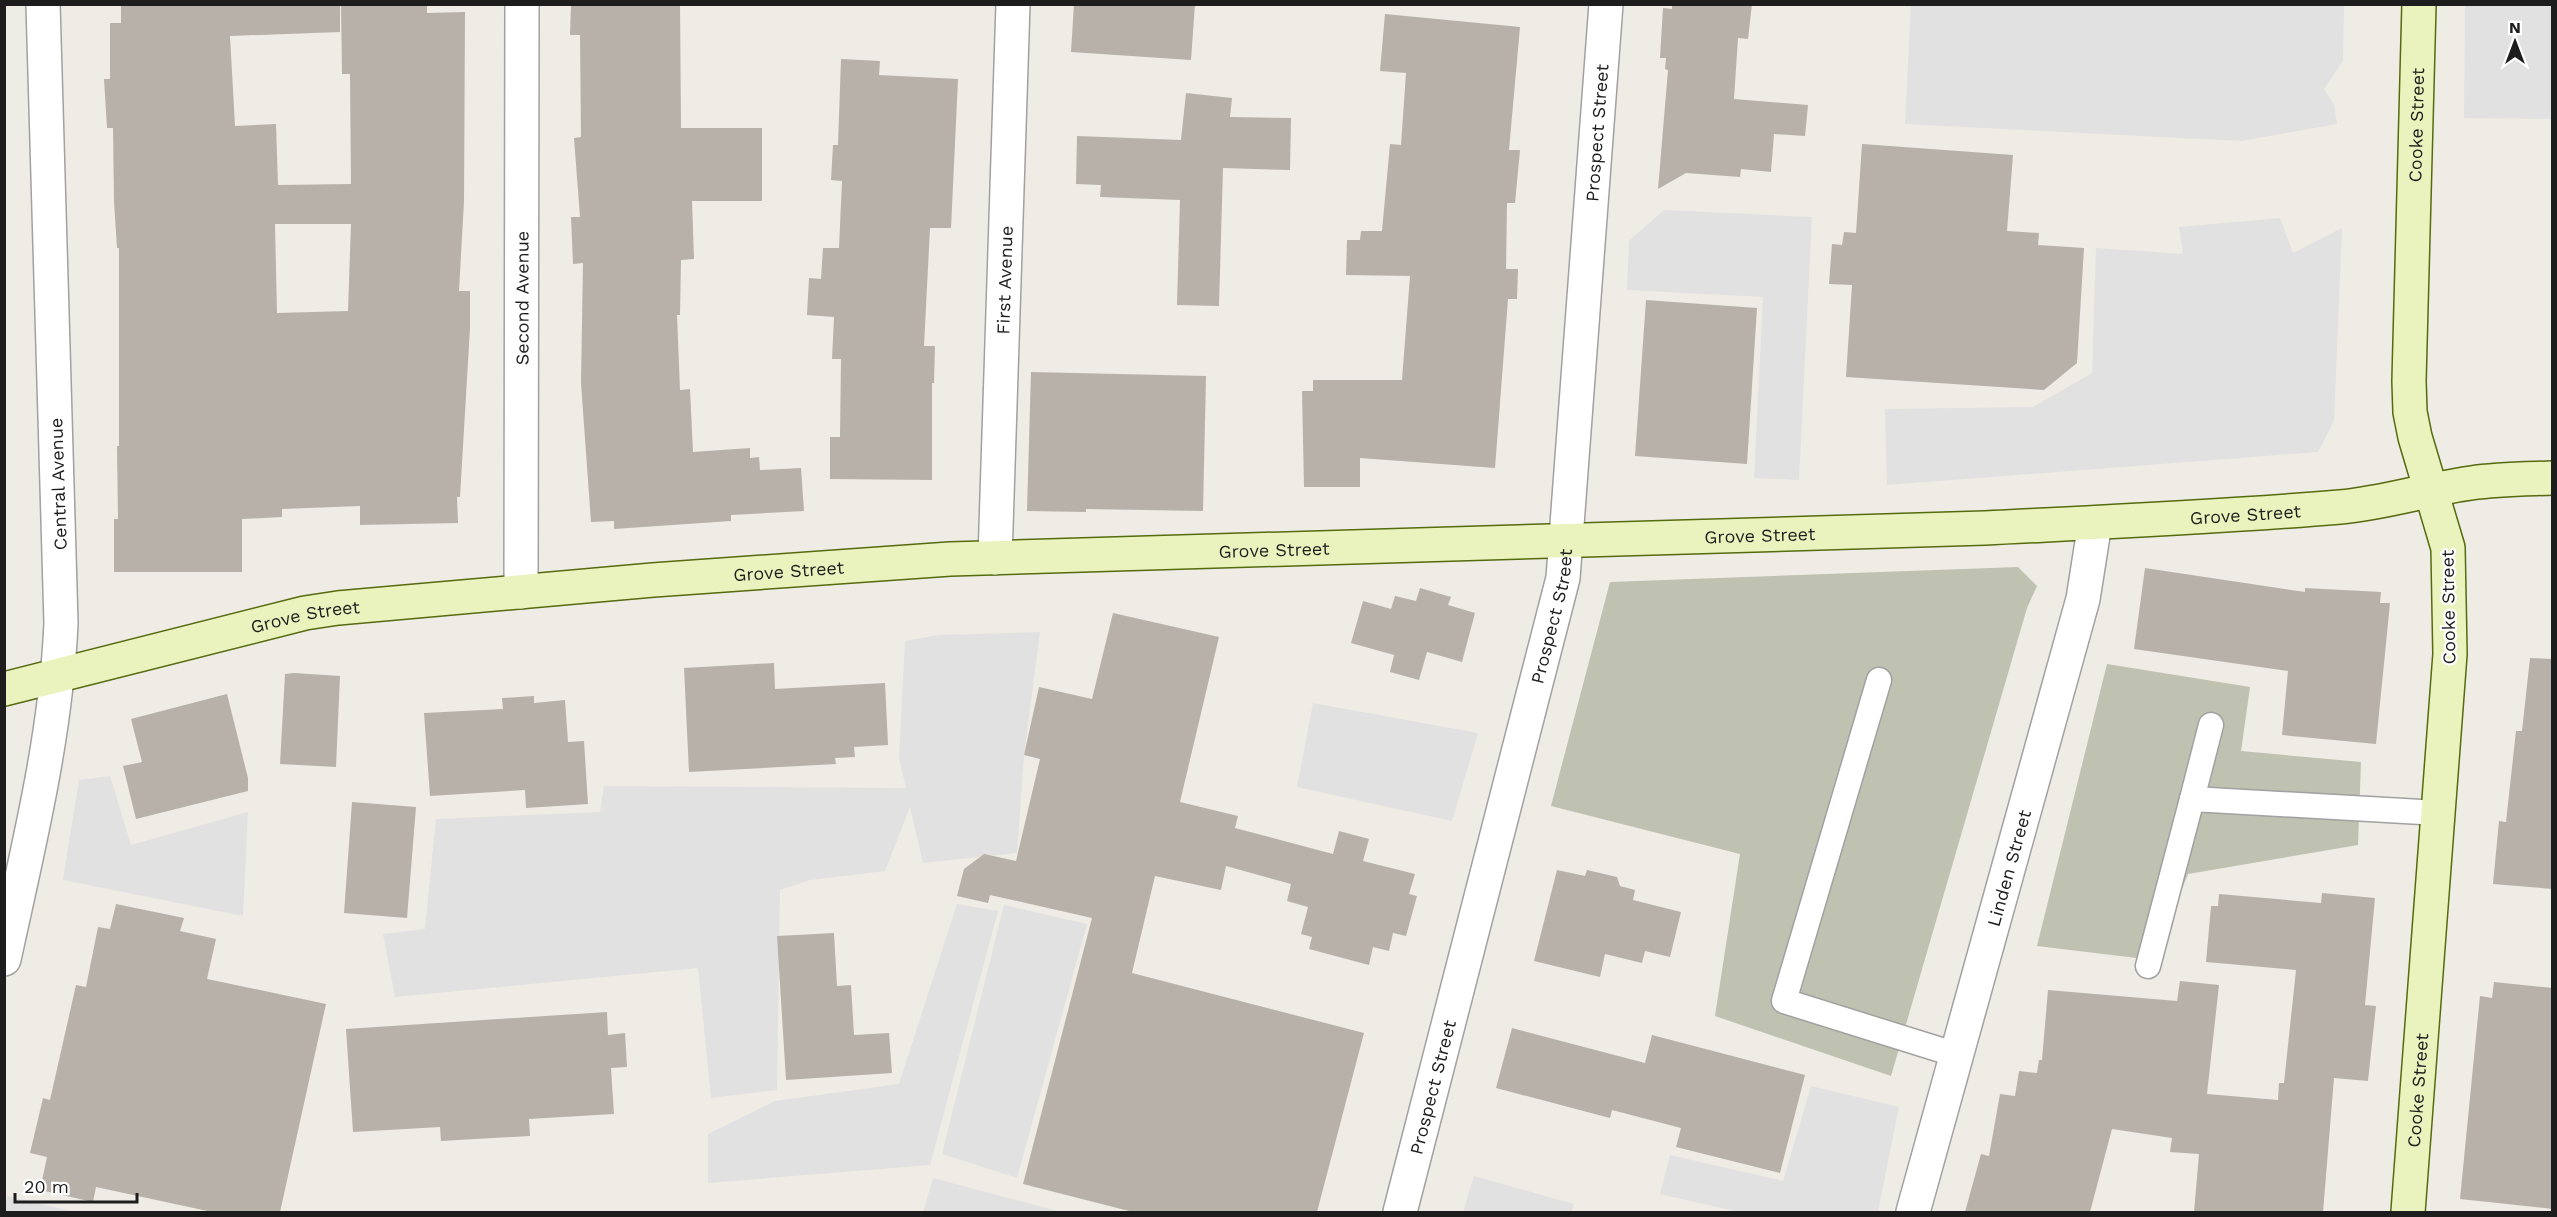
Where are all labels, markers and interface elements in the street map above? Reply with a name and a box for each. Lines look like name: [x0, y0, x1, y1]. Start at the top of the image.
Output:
north arrow: [2485, 12, 2545, 72]
text: N: [2509, 18, 2521, 37]
street label: Prospect Street: [1581, 63, 1612, 202]
street label: Cooke Street: [2404, 67, 2428, 183]
street label: First Avenue: [992, 225, 1016, 335]
street label: Second Avenue: [511, 231, 532, 365]
street label: Central Avenue: [45, 417, 71, 551]
street label: Grove Street: [2189, 500, 2302, 528]
street label: Grove Street: [1704, 523, 1816, 547]
street label: Grove Street: [1218, 537, 1330, 561]
street label: Prospect Street: [1526, 547, 1576, 686]
street label: Cooke Street: [2436, 549, 2459, 664]
street label: Grove Street: [732, 556, 845, 585]
street label: Grove Street: [248, 596, 361, 637]
street label: Linden Street: [1982, 807, 2035, 929]
street label: Prospect Street: [1405, 1017, 1460, 1157]
street label: Cooke Street: [2402, 1032, 2432, 1148]
scale bar: [15, 1166, 136, 1204]
text: 20 m: [24, 1176, 69, 1197]

